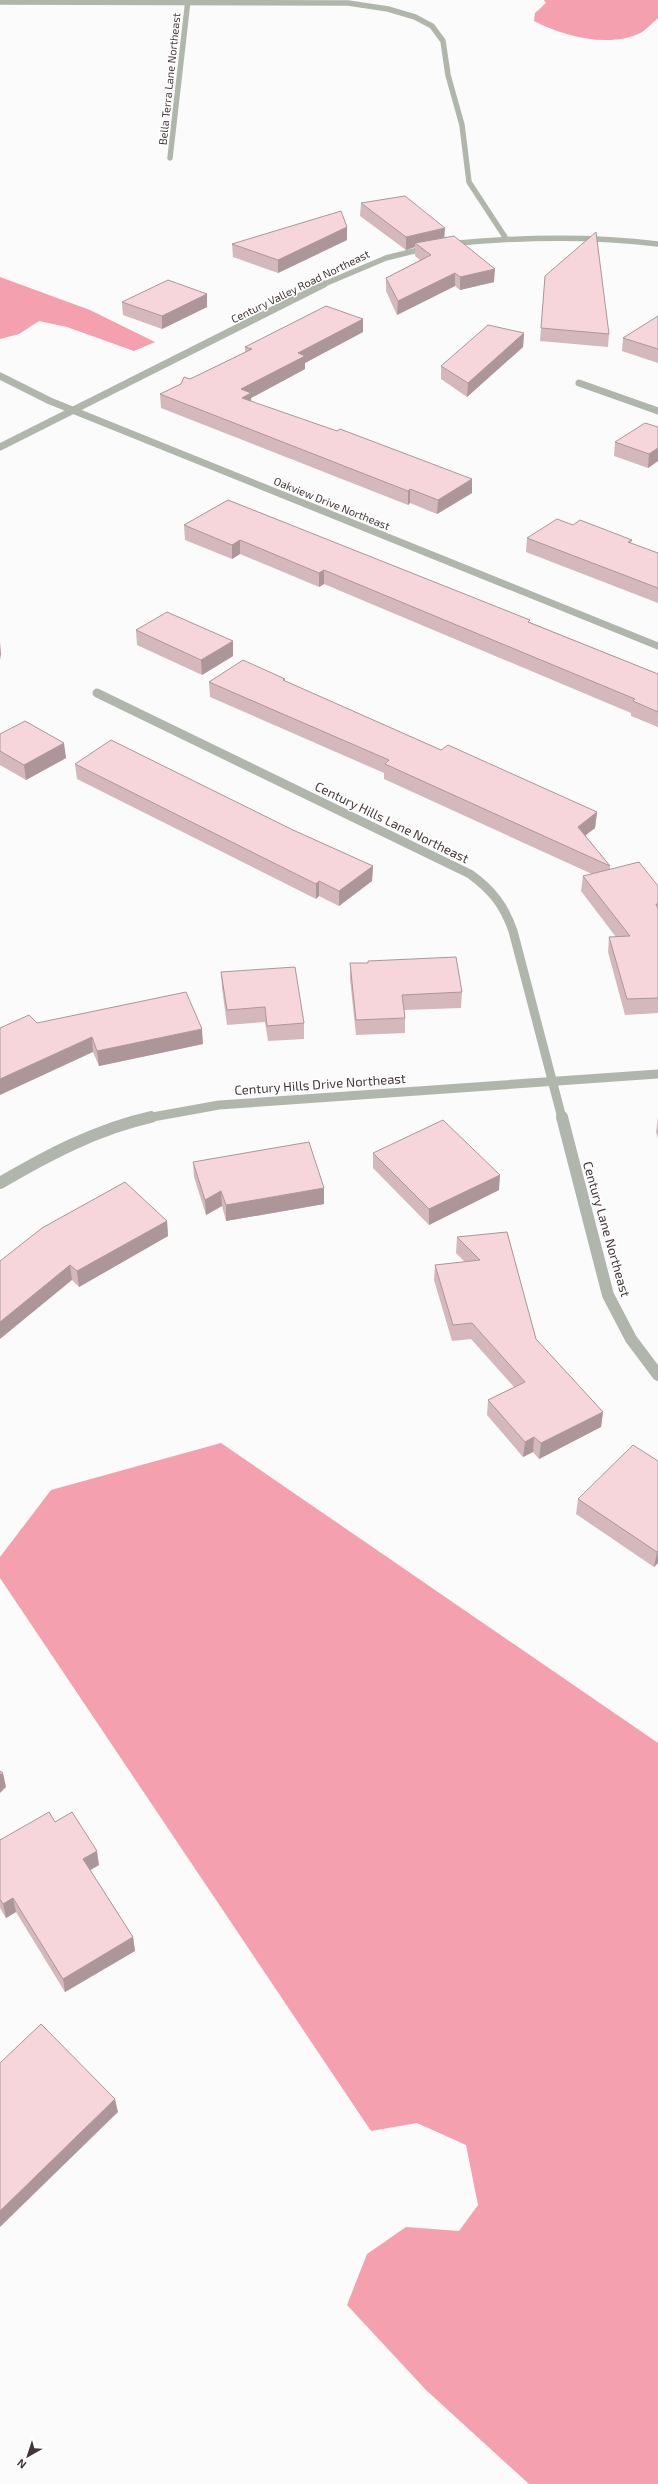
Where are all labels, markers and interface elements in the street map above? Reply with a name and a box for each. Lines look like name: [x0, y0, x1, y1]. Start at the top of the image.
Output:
street label: Bella Terra Lane Northeast: [156, 12, 182, 146]
street label: Century Valley Road Northeast: [229, 247, 371, 325]
street label: Oakview Drive Northeast: [272, 474, 392, 532]
street label: Century Hills Lane Northeast: [312, 778, 472, 866]
street label: Century Hills Drive Northeast: [234, 1070, 406, 1098]
street label: Century Lane Northeast: [580, 1159, 634, 1299]
north arrow: [8, 2436, 48, 2476]
text: N: [14, 2457, 29, 2472]

